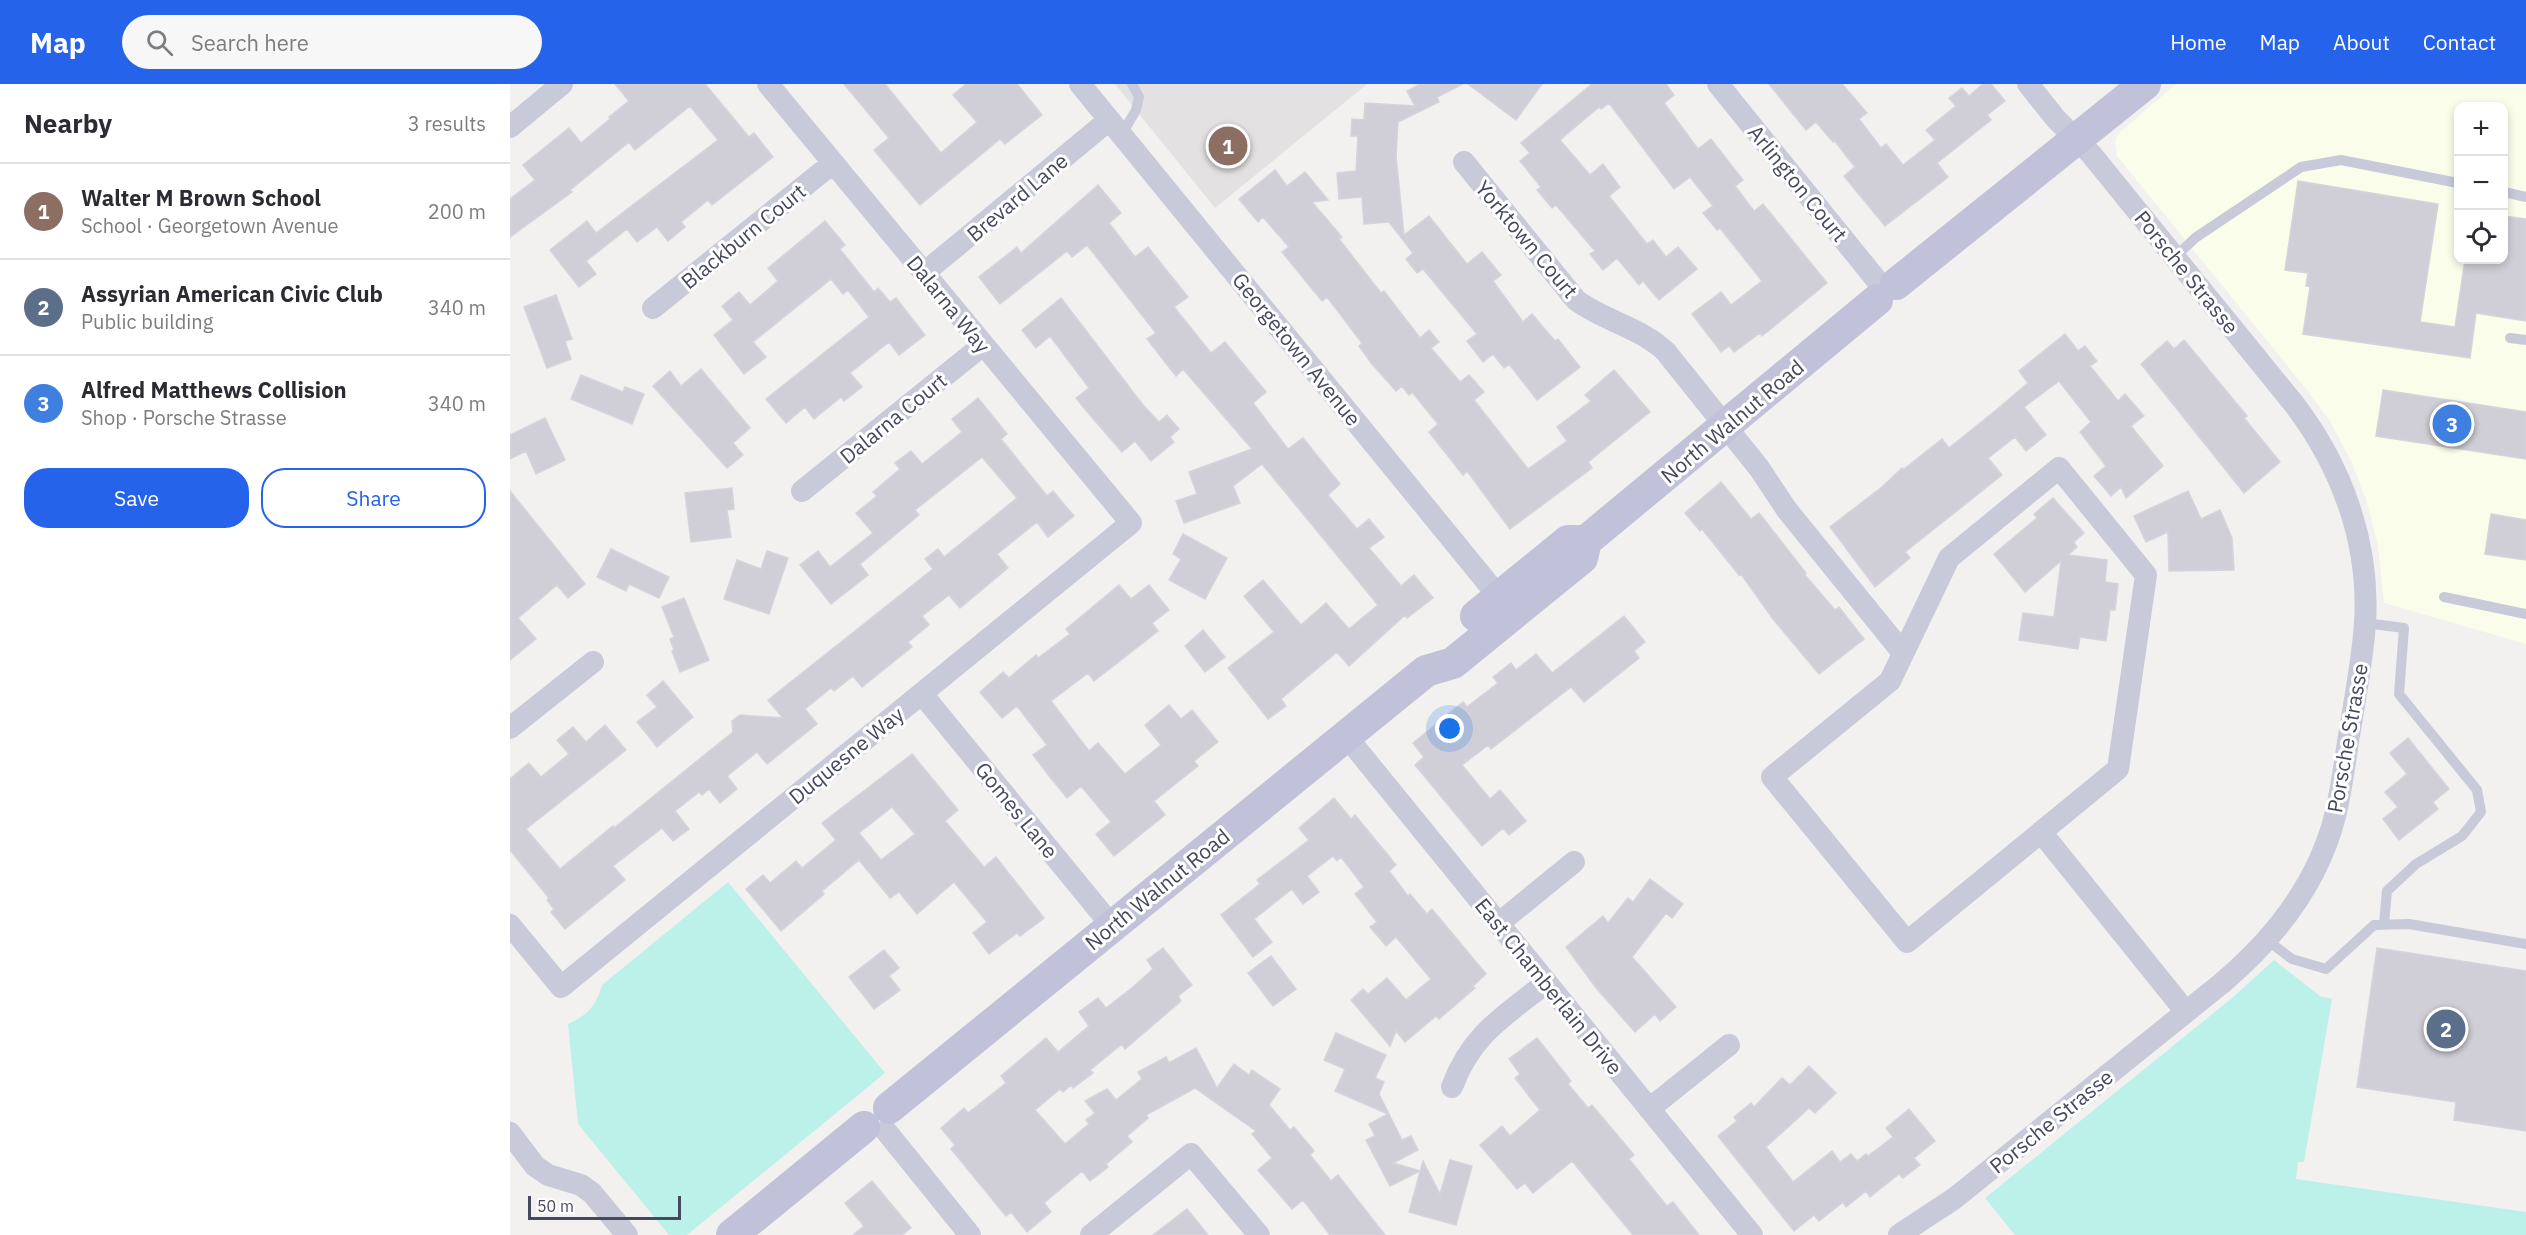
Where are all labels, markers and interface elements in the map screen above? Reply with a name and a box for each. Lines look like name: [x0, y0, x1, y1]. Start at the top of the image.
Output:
search box: [122, 15, 542, 69]
text: Map: [30, 24, 86, 61]
icon: search: [143, 26, 176, 59]
text: Search here: [191, 28, 309, 57]
text: Home: [2170, 28, 2227, 56]
text: Map: [2260, 28, 2300, 56]
text: About: [2333, 28, 2390, 56]
text: Contact: [2423, 28, 2496, 56]
map controls: [2454, 102, 2508, 264]
button: +: [2454, 102, 2508, 156]
text: Nearby: [24, 106, 112, 140]
text: 3 results: [408, 110, 486, 137]
street label: Arlington Court: [1742, 119, 1854, 247]
pin: 1: [1208, 124, 1248, 168]
street label: Brevard Lane: [961, 146, 1073, 248]
button: −: [2454, 156, 2508, 210]
street label: Yorktown Court: [1469, 174, 1585, 304]
street label: Blackburn Court: [675, 177, 811, 295]
text: Walter M Brown School: [81, 183, 321, 212]
text: 1: [38, 198, 50, 225]
text: 200 m: [428, 198, 486, 225]
street label: Porsche Strasse: [2129, 204, 2245, 340]
button: locate: [2454, 210, 2508, 264]
text: School · Georgetown Avenue: [81, 212, 338, 239]
street label: Dalarna Way: [901, 249, 997, 359]
street label: Georgetown Avenue: [1226, 266, 1368, 432]
text: Assyrian American Civic Club: [81, 279, 383, 308]
text: 2: [38, 294, 50, 321]
text: 340 m: [428, 294, 486, 321]
text: Public building: [81, 308, 213, 335]
street label: North Walnut Road: [1655, 353, 1809, 489]
street label: Dalarna Court: [834, 366, 952, 470]
text: Alfred Matthews Collision: [81, 375, 347, 404]
text: 3: [38, 390, 50, 417]
text: 340 m: [428, 390, 486, 417]
pin: 3: [2432, 402, 2472, 446]
text: Shop · Porsche Strasse: [81, 404, 287, 431]
button: Save: [24, 468, 249, 528]
button: Share: [261, 468, 486, 528]
street label: Porsche Strasse: [2320, 661, 2374, 815]
street label: Duquesne Way: [783, 700, 910, 810]
your location: [1435, 714, 1464, 743]
street label: Gomes Lane: [969, 756, 1065, 864]
street label: North Walnut Road: [1079, 822, 1235, 956]
street label: East Chamberlain Drive: [1469, 892, 1629, 1080]
pin: 2: [2426, 1006, 2466, 1052]
street label: Porsche Strasse: [1983, 1063, 2119, 1179]
scale bar: [528, 1193, 681, 1220]
text: 50 m: [537, 1196, 574, 1216]

